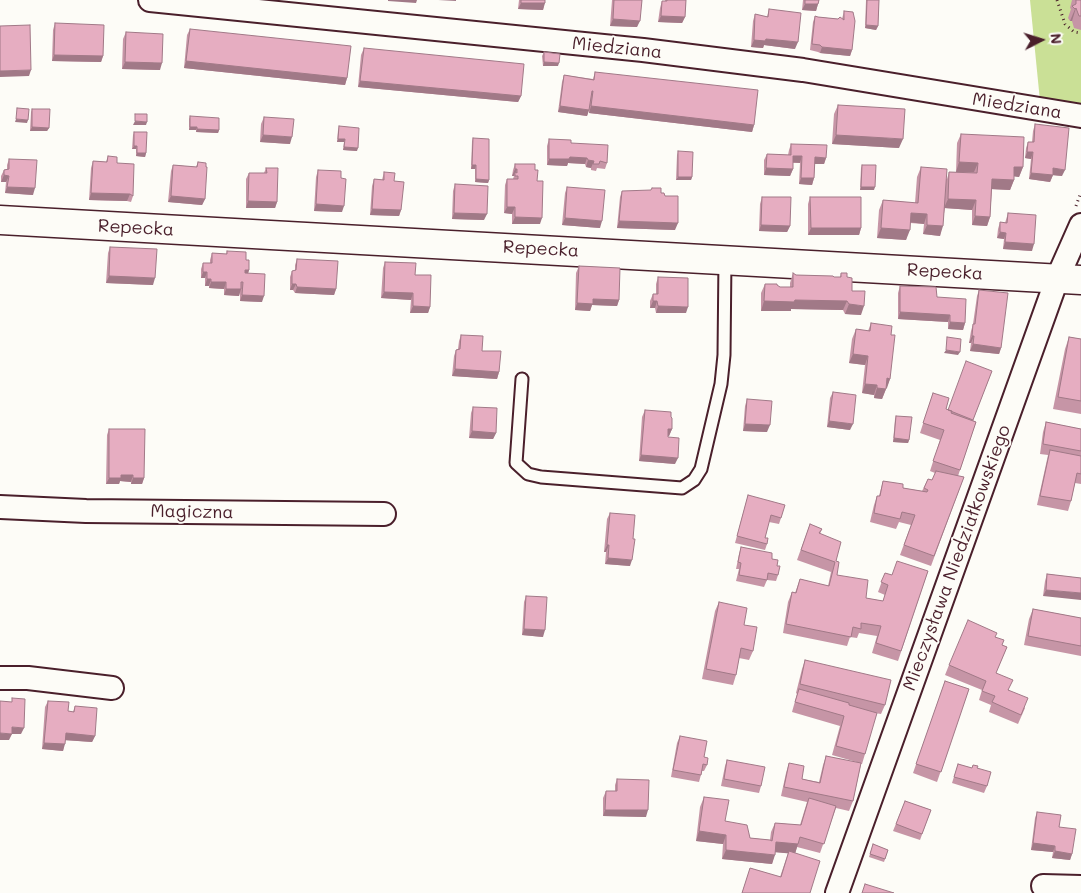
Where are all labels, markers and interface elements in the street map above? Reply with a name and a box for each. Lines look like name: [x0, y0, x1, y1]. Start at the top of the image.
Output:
north arrow: [1016, 15, 1066, 65]
street label: Miedziana: [571, 33, 663, 63]
text: N: [1047, 33, 1066, 45]
street label: Miedziana: [971, 88, 1063, 124]
street label: Repecka: [97, 215, 175, 241]
street label: Repecka: [502, 236, 580, 262]
street label: Repecka: [906, 259, 984, 285]
street label: Mieczysława Niedziałkowskiego: [899, 422, 1015, 694]
street label: Magiczna: [150, 500, 234, 524]

